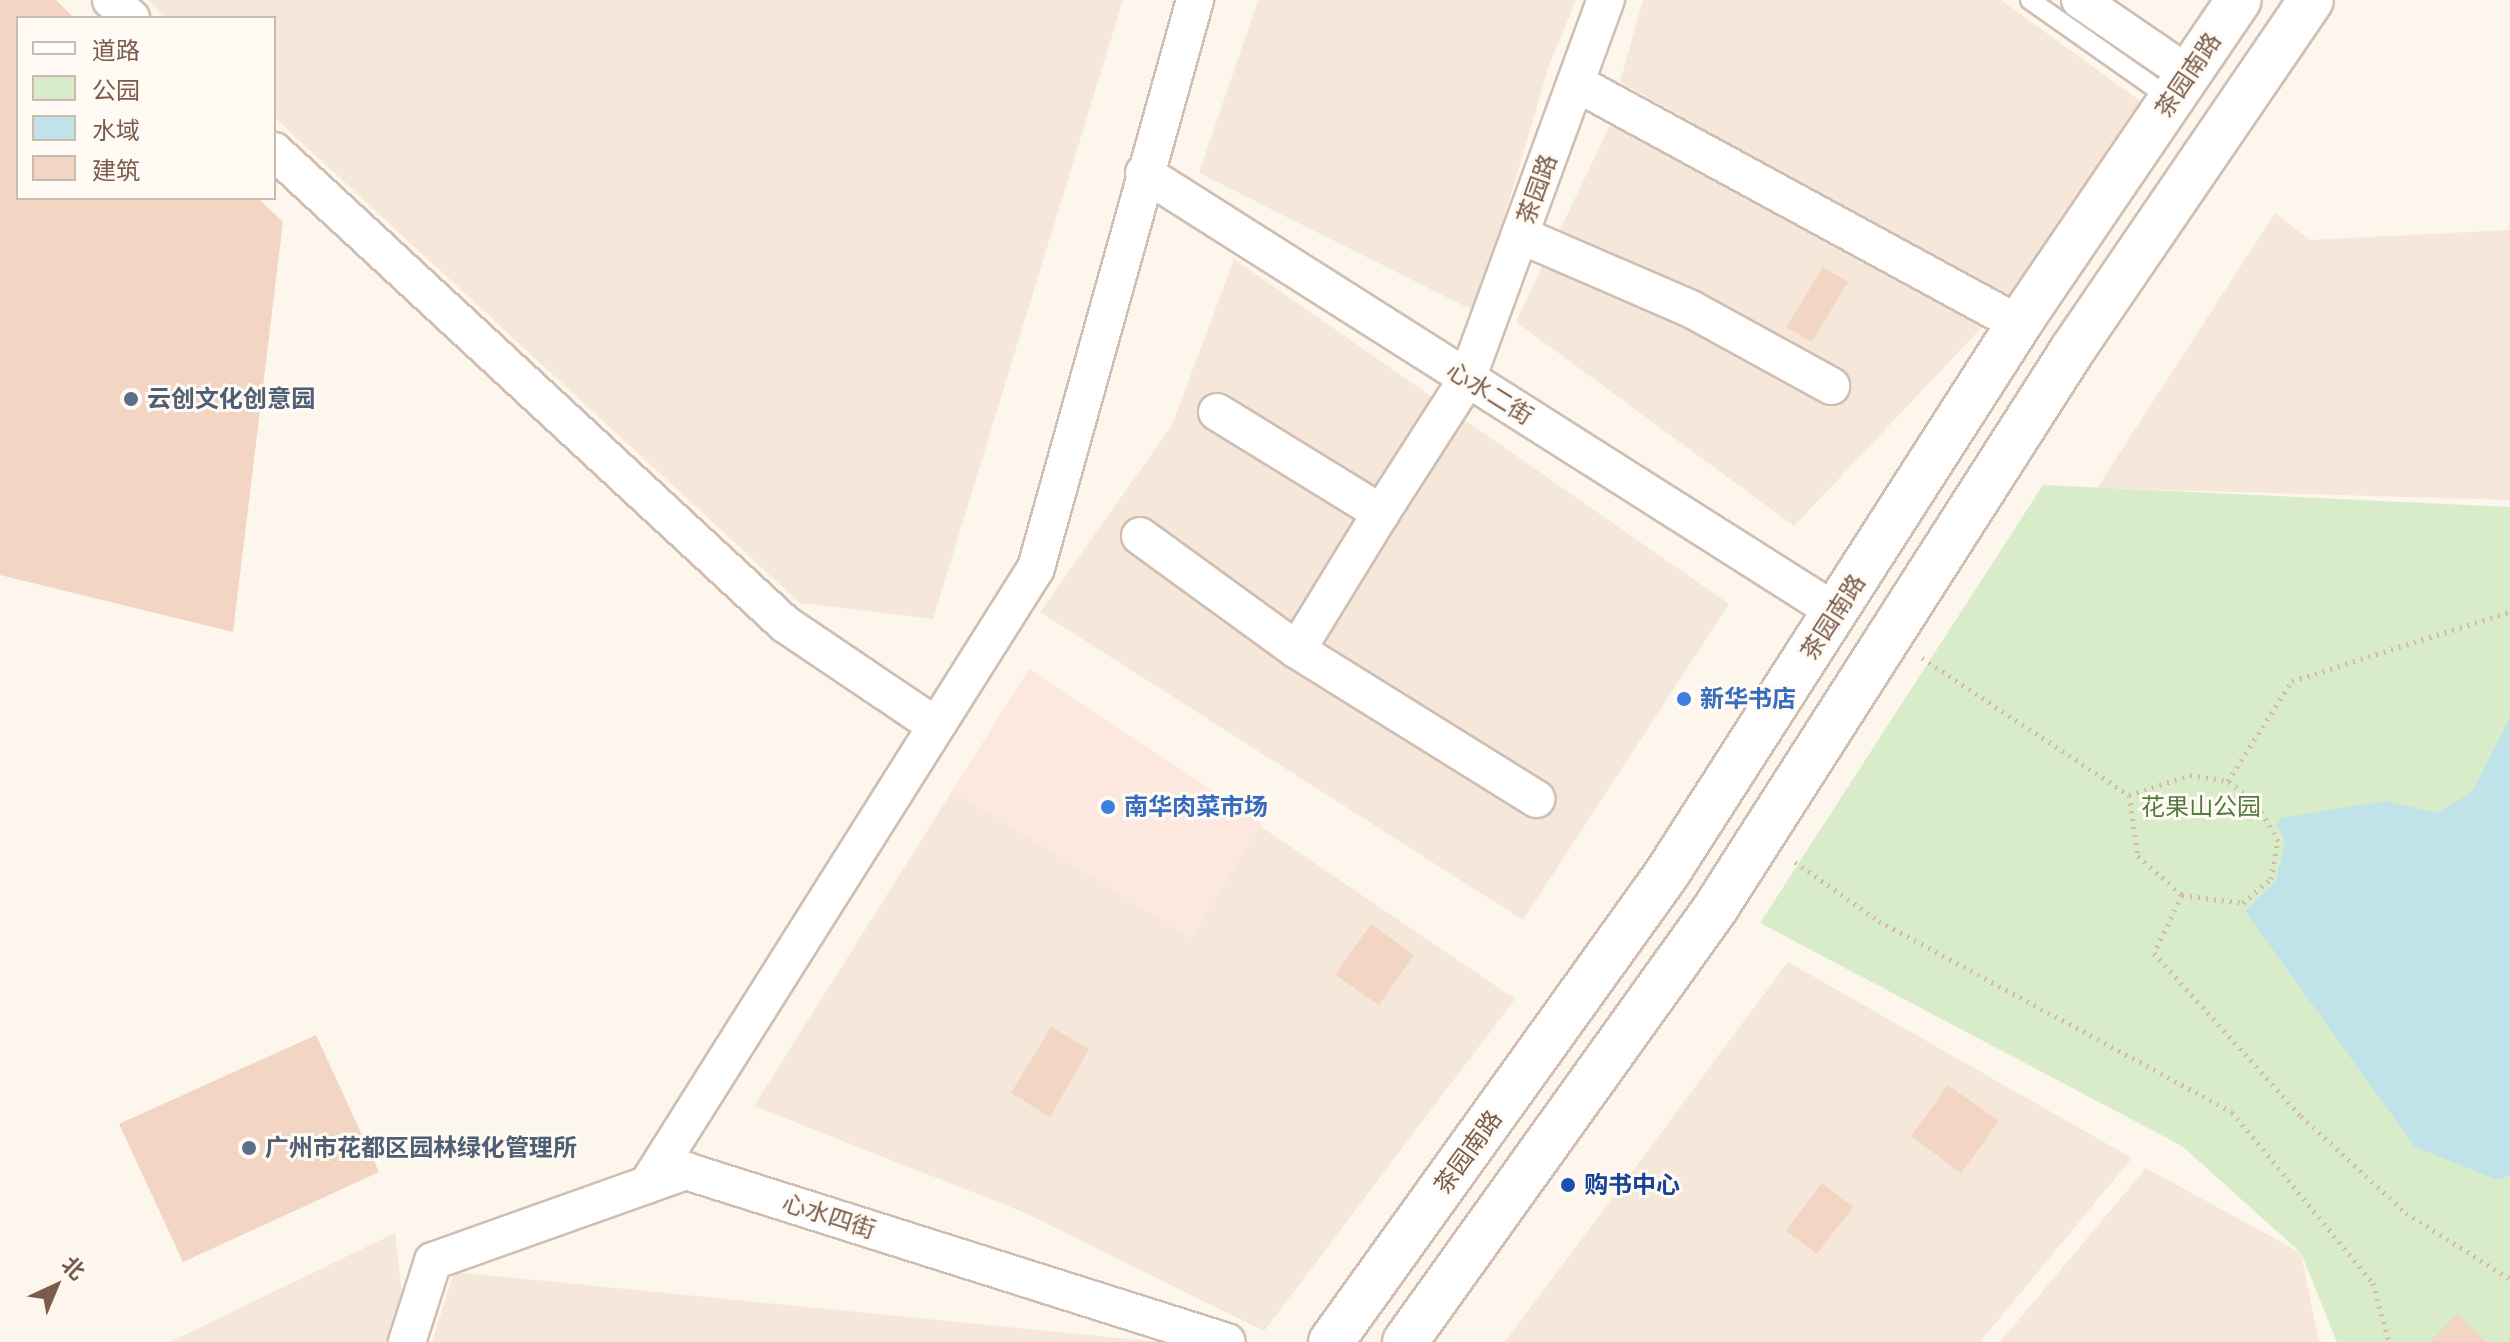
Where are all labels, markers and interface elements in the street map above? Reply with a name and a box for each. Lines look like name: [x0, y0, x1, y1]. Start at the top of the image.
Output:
legend: [16, 16, 276, 200]
street label: 茶园南路: [2149, 27, 2227, 123]
text: 道路: [92, 37, 140, 64]
text: 公园: [92, 77, 140, 104]
text: 水域: [92, 117, 140, 144]
street label: 茶园路: [1511, 150, 1563, 228]
text: 建筑: [92, 157, 140, 184]
street label: 心水二街: [1442, 355, 1538, 431]
place label: 云创文化创意园: [147, 385, 315, 413]
marker: 云创文化创意园: [122, 390, 140, 408]
street label: 茶园南路: [1795, 569, 1871, 665]
place label: 新华书店: [1700, 685, 1796, 713]
marker: 新华书店: [1675, 690, 1693, 708]
place label: 南华肉菜市场: [1124, 793, 1268, 821]
park label: 花果山公园: [2141, 793, 2261, 821]
marker: 南华肉菜市场: [1099, 798, 1117, 816]
street label: 茶园南路: [1428, 1105, 1508, 1199]
place label: 广州市花都区园林绿化管理所: [265, 1134, 577, 1162]
marker: 广州市花都区园林绿化管理所: [240, 1139, 258, 1157]
place label: 购书中心: [1584, 1171, 1680, 1199]
marker: 购书中心: [1559, 1176, 1577, 1194]
street label: 心水四街: [779, 1187, 879, 1245]
north arrow: [16, 1246, 96, 1326]
text: 北: [56, 1252, 90, 1285]

